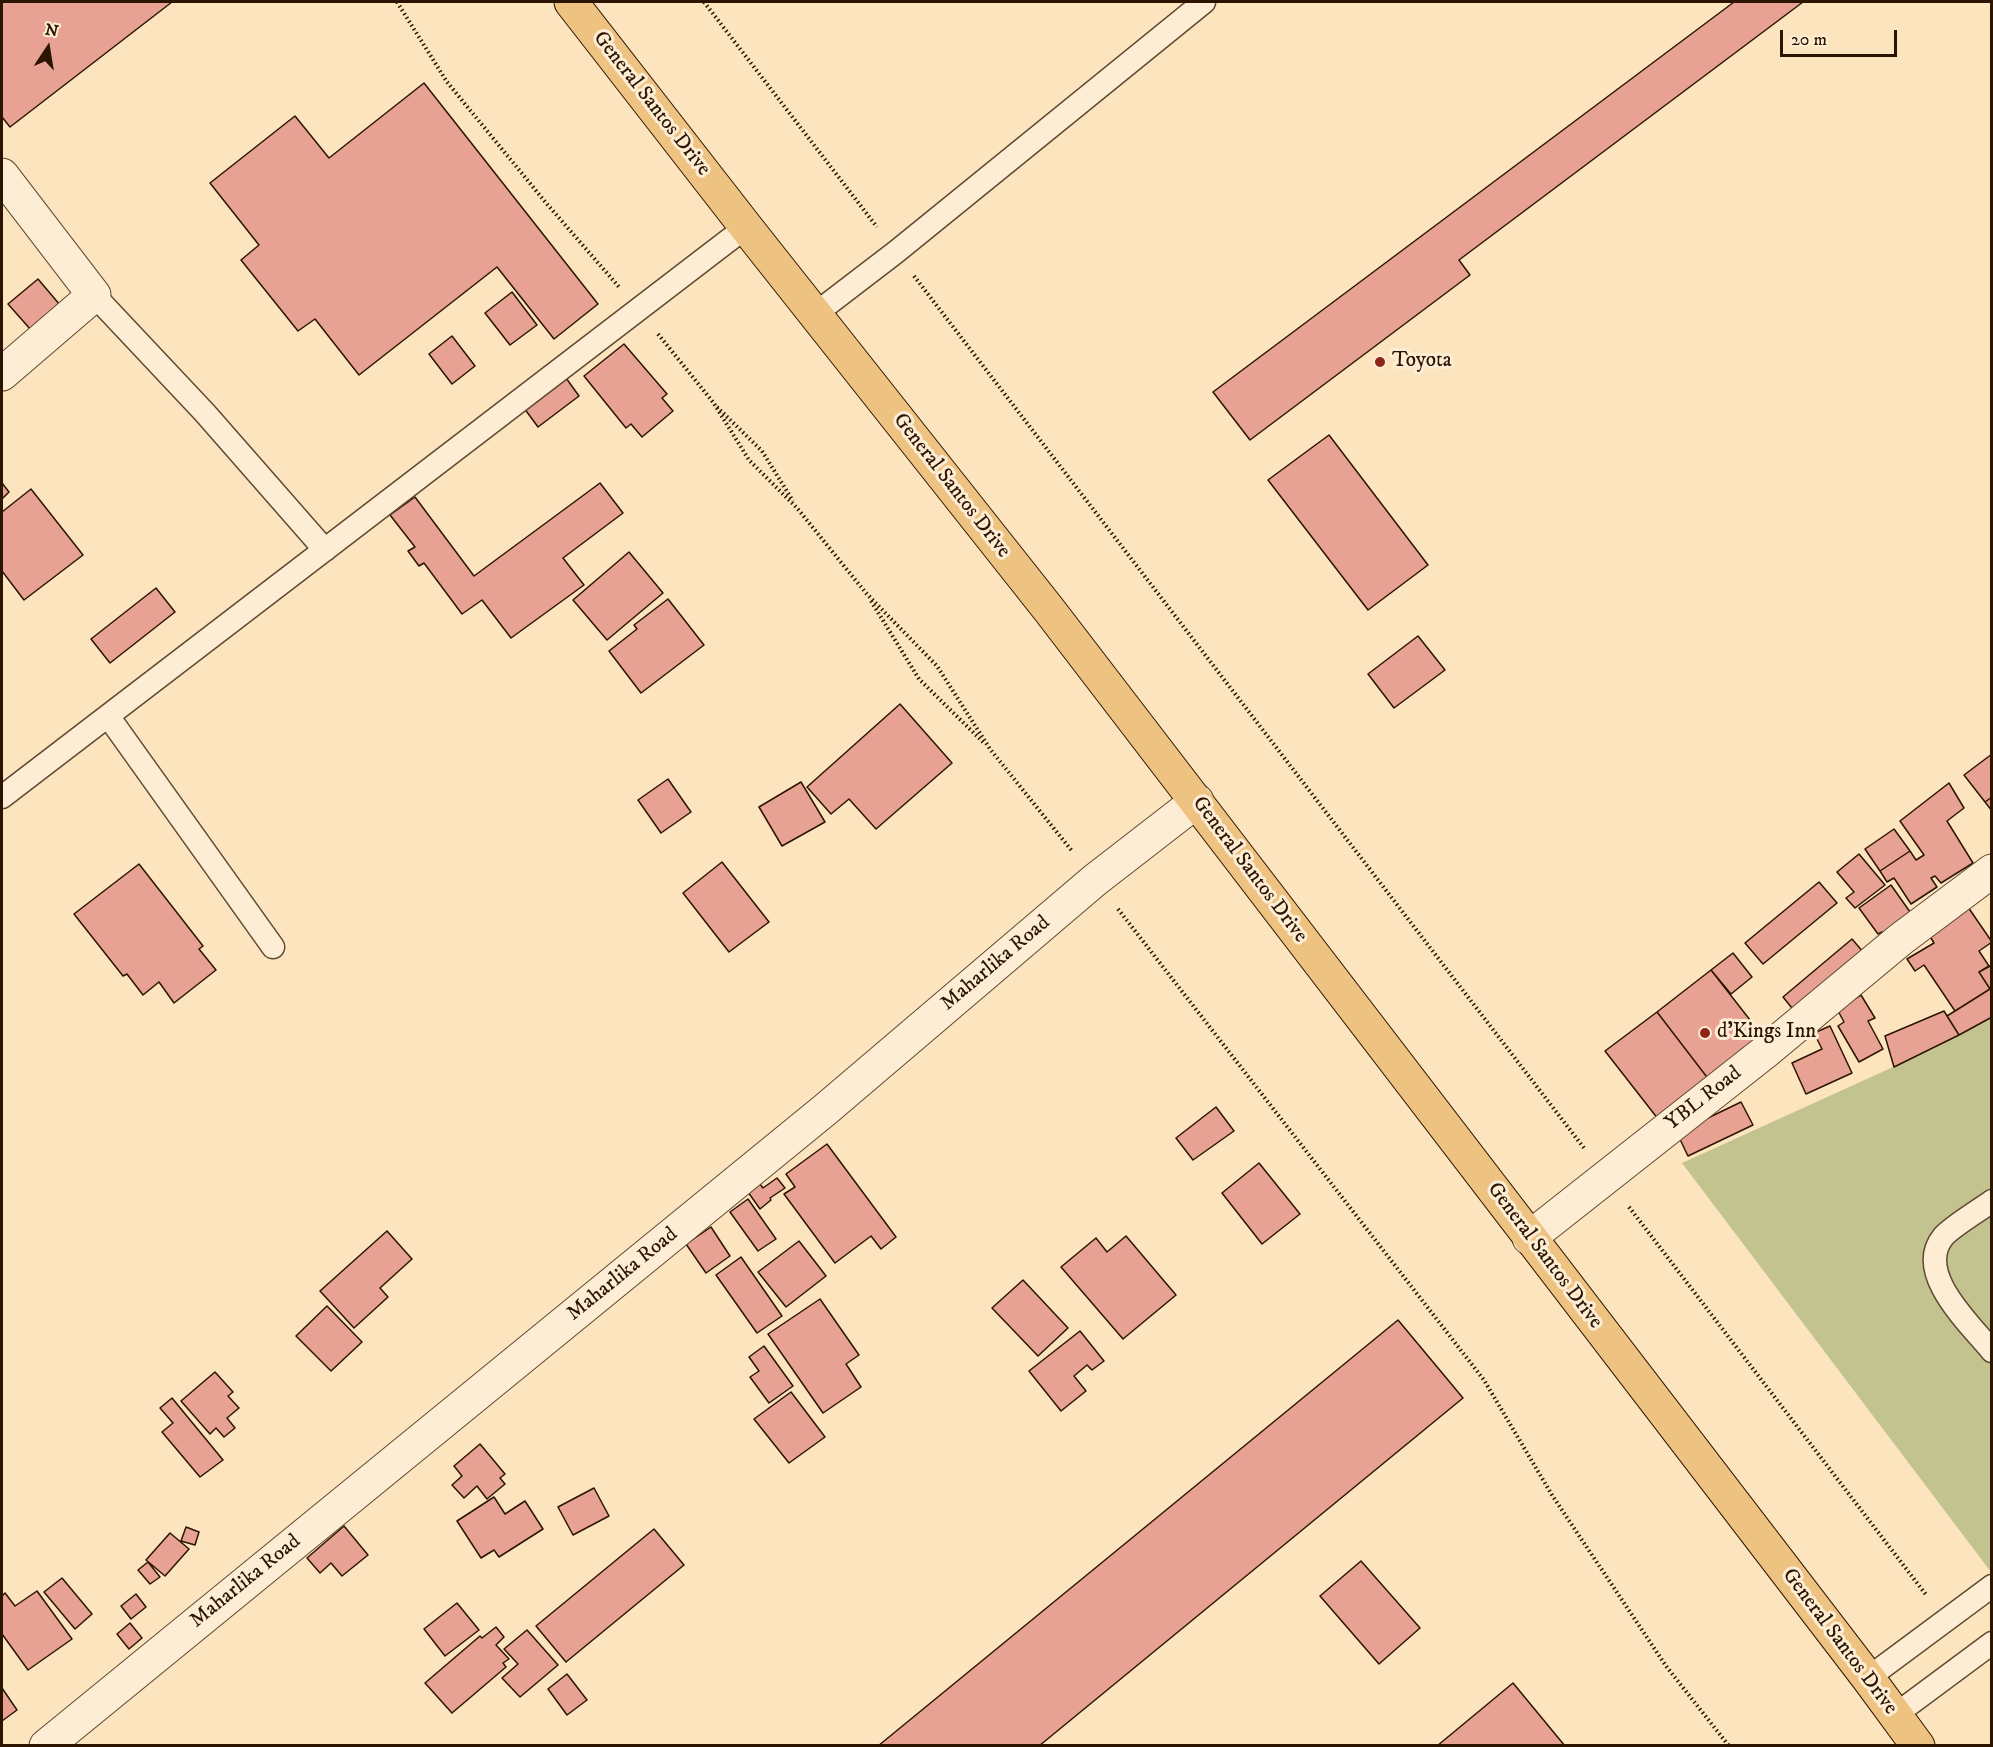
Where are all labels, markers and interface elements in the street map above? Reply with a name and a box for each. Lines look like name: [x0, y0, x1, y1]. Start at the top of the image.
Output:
north arrow: [18, 18, 78, 78]
scale bar: [1783, 18, 1900, 56]
text: N: [43, 19, 60, 42]
street label: General Santos Drive: [587, 27, 715, 181]
text: 20 m: [1791, 29, 1827, 51]
place label: Toyota: [1392, 349, 1452, 375]
marker: Toyota: [1373, 355, 1387, 369]
street label: General Santos Drive: [887, 409, 1015, 563]
street label: General Santos Drive: [1186, 792, 1312, 948]
street label: Maharlika Road: [936, 911, 1056, 1017]
place label: d'Kings Inn: [1717, 1020, 1816, 1046]
marker: d'Kings Inn: [1698, 1026, 1712, 1040]
street label: YBL Road: [1661, 1061, 1747, 1137]
street label: General Santos Drive: [1481, 1178, 1607, 1334]
street label: Maharlika Road: [563, 1223, 683, 1327]
street label: Maharlika Road: [186, 1530, 306, 1634]
street label: General Santos Drive: [1776, 1564, 1902, 1720]

